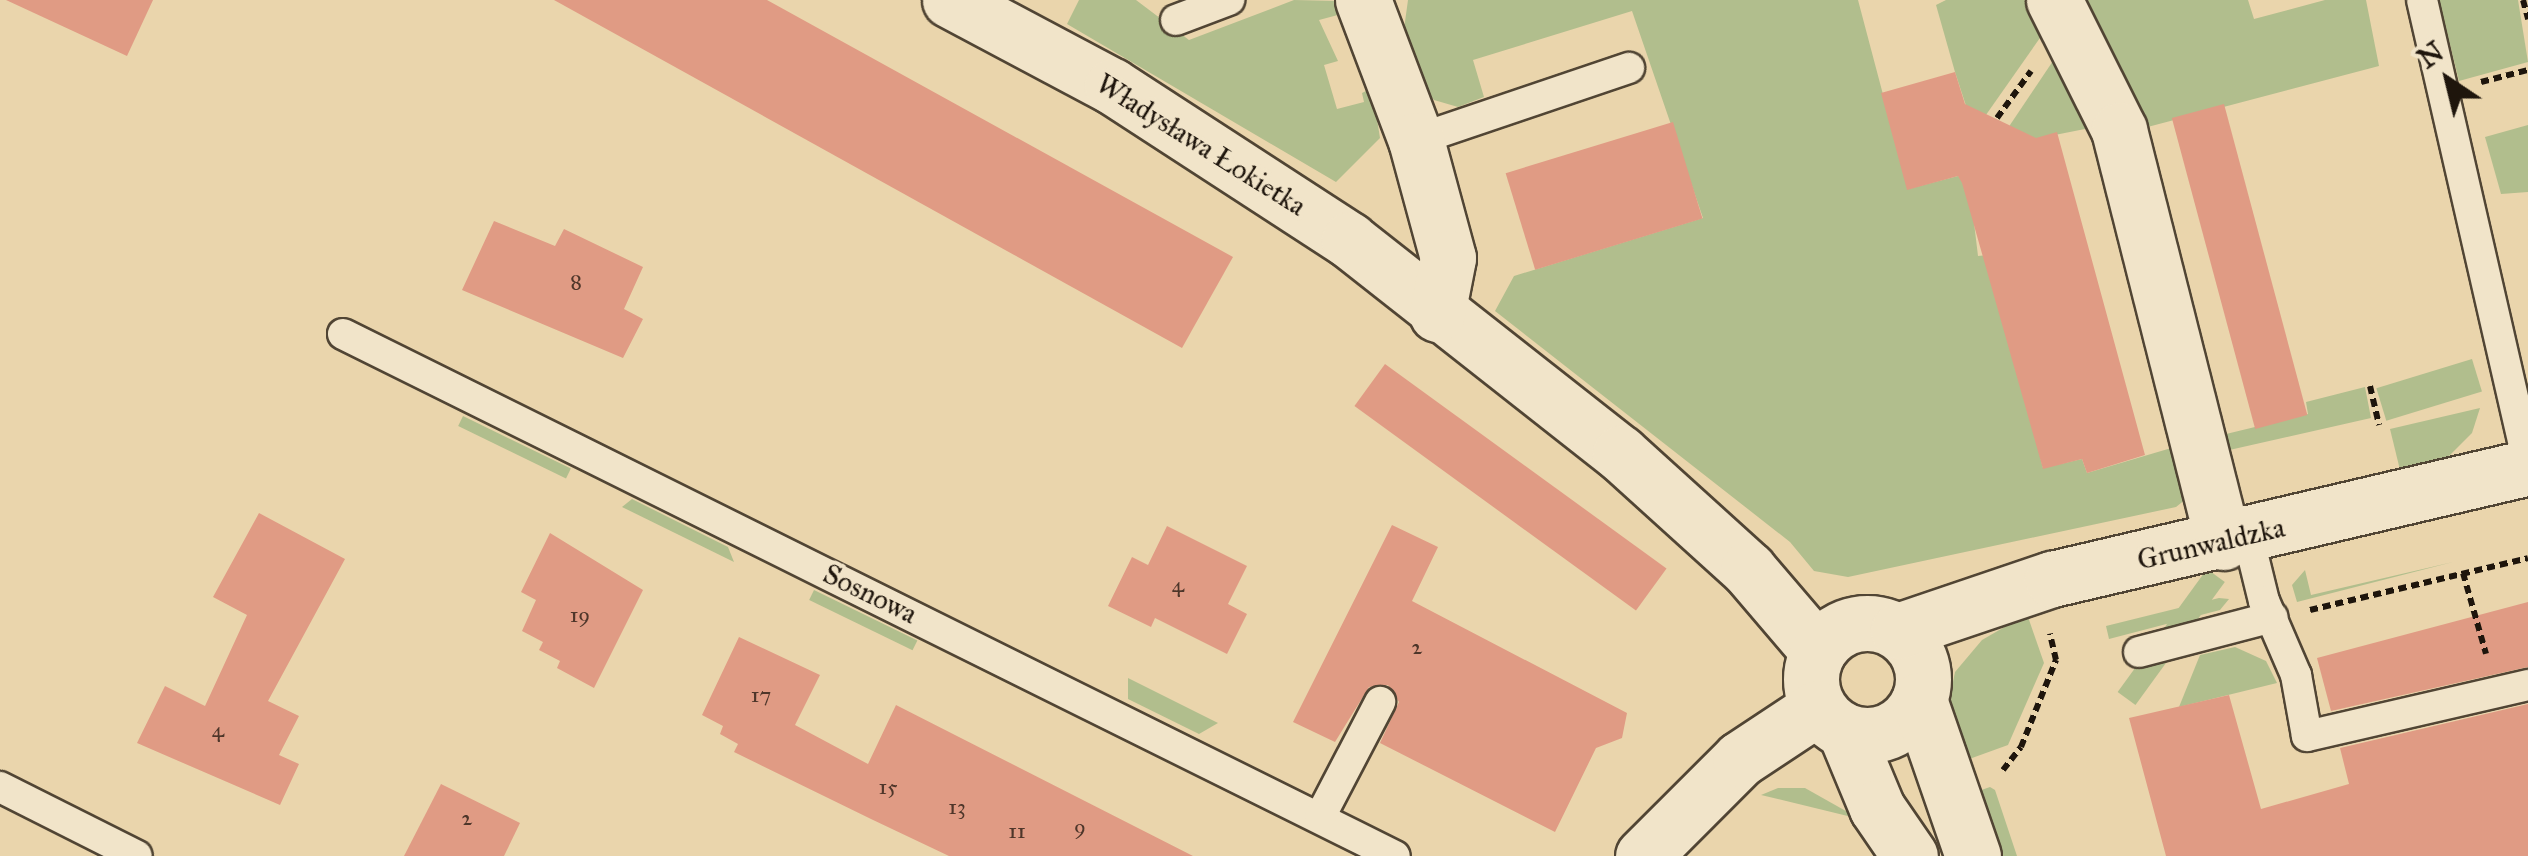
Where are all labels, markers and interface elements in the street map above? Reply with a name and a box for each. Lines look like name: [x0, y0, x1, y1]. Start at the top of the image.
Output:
north arrow: [2398, 30, 2498, 130]
text: N: [2411, 34, 2450, 76]
street label: Władysława Łokietka: [1090, 67, 1312, 223]
house number: 8: [570, 269, 582, 295]
street label: Grunwaldzka: [2134, 511, 2288, 577]
street label: Sosnowa: [818, 557, 922, 631]
house number: 4: [1172, 572, 1184, 598]
house number: 19: [570, 602, 590, 628]
house number: 2: [1412, 634, 1422, 660]
house number: 17: [751, 682, 771, 708]
house number: 4: [212, 717, 224, 743]
house number: 15: [879, 774, 897, 800]
house number: 13: [948, 794, 966, 820]
house number: 2: [462, 805, 472, 831]
house number: 9: [1074, 814, 1086, 840]
house number: 11: [1008, 818, 1026, 844]

